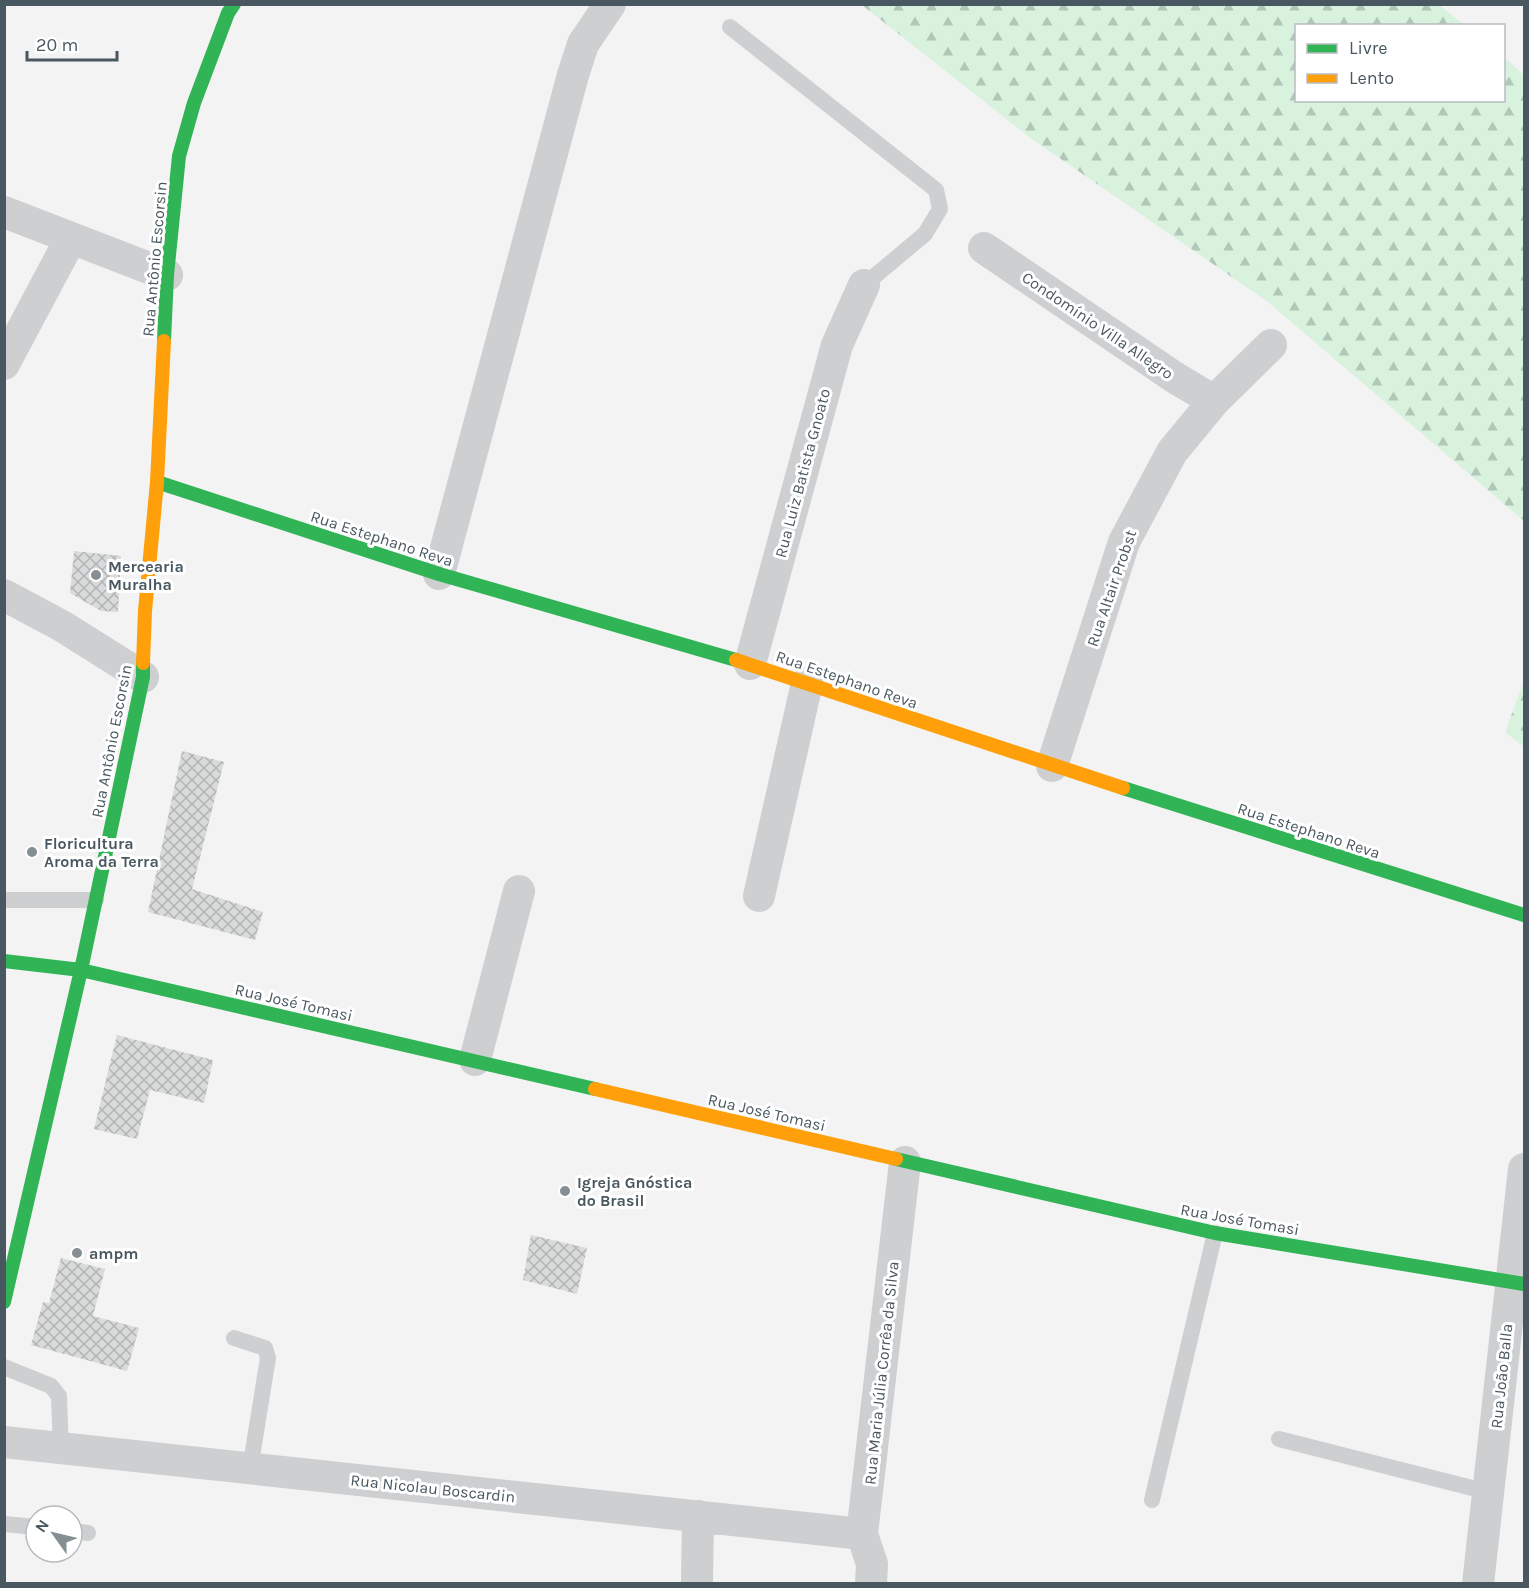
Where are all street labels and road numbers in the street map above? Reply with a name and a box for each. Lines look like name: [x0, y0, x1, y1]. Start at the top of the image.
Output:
street label: Rua Antônio Escorsin: [138, 181, 171, 337]
street label: Condomínio Villa Allegro: [1018, 268, 1177, 383]
street label: Rua Luiz Batista Gnoato: [771, 387, 834, 560]
street label: Rua Estephano Reva: [308, 506, 455, 570]
street label: Rua Altair Probst: [1083, 527, 1140, 649]
street label: Rua Estephano Reva: [773, 646, 920, 713]
street label: Rua Antônio Escorsin: [87, 663, 136, 819]
street label: Rua Estephano Reva: [1235, 798, 1382, 862]
street label: Rua José Tomasi: [233, 980, 355, 1025]
street label: Rua José Tomasi: [706, 1090, 828, 1135]
street label: Rua José Tomasi: [1179, 1200, 1301, 1239]
street label: Rua Maria Júlia Corrêa da Silva: [860, 1260, 903, 1486]
street label: Rua João Balla: [1487, 1323, 1516, 1429]
street label: Rua Nicolau Boscardin: [350, 1470, 516, 1507]

